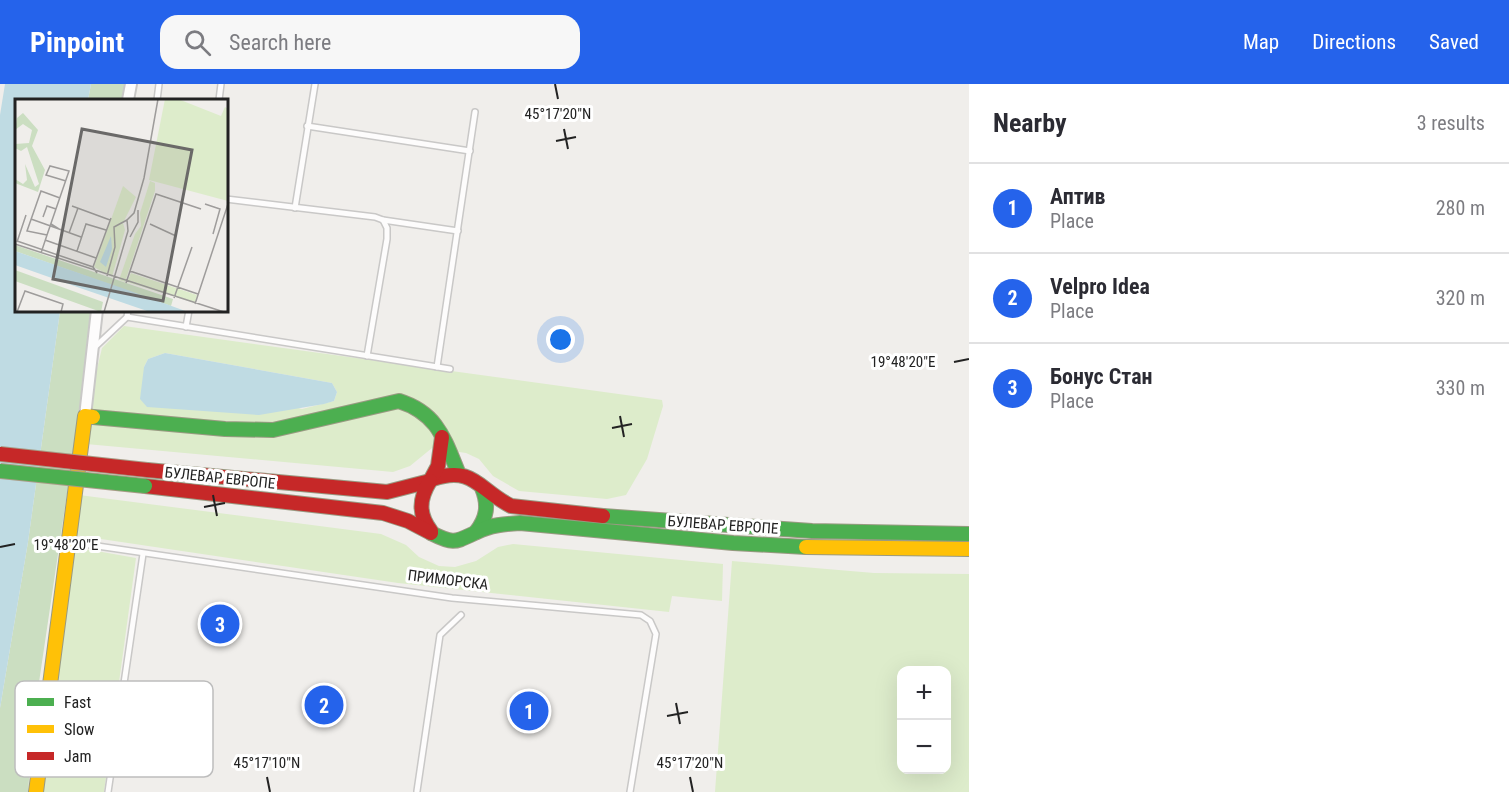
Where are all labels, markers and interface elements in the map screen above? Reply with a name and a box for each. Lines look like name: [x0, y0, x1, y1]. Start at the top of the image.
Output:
search box: [160, 15, 580, 69]
text: Pinpoint: [30, 26, 124, 59]
icon: search: [181, 26, 214, 59]
text: Search here: [229, 30, 331, 55]
text: Map: [1243, 30, 1279, 54]
text: Directions: [1312, 30, 1396, 54]
text: Saved: [1429, 30, 1479, 54]
inset map: [15, 99, 228, 312]
text: 45°17'20"N: [525, 105, 591, 123]
text: Nearby: [993, 108, 1067, 138]
text: 3 results: [1417, 111, 1485, 135]
text: Аптив: [1050, 184, 1106, 209]
text: 1: [1007, 196, 1018, 220]
text: 280 m: [1436, 196, 1485, 220]
text: Place: [1050, 209, 1094, 233]
text: Velpro Idea: [1050, 274, 1150, 299]
text: 2: [1007, 286, 1018, 310]
text: 320 m: [1436, 286, 1485, 310]
text: Place: [1050, 299, 1094, 323]
your location: [546, 325, 575, 354]
text: 19°48'20"E: [871, 353, 935, 371]
text: Бонус Стан: [1050, 364, 1152, 389]
text: 3: [1007, 376, 1018, 400]
text: 330 m: [1436, 376, 1485, 400]
text: Place: [1050, 389, 1094, 413]
street label: БУЛЕВАР ЕВРОПЕ: [164, 463, 276, 493]
street label: БУЛЕВАР ЕВРОПЕ: [667, 512, 779, 538]
text: 19°48'20"E: [34, 536, 98, 554]
street label: ПРИМОРСКА: [407, 566, 490, 594]
pin: 3: [200, 602, 240, 646]
map controls: [897, 666, 951, 774]
button: +: [897, 666, 951, 720]
legend: [15, 681, 213, 777]
pin: 2: [304, 682, 344, 728]
pin: 1: [510, 688, 548, 734]
text: Fast: [64, 693, 91, 712]
text: Slow: [64, 720, 94, 739]
button: −: [897, 720, 951, 774]
text: Jam: [64, 747, 91, 766]
text: 45°17'10"N: [234, 754, 300, 772]
text: 45°17'20"N: [657, 754, 723, 772]

